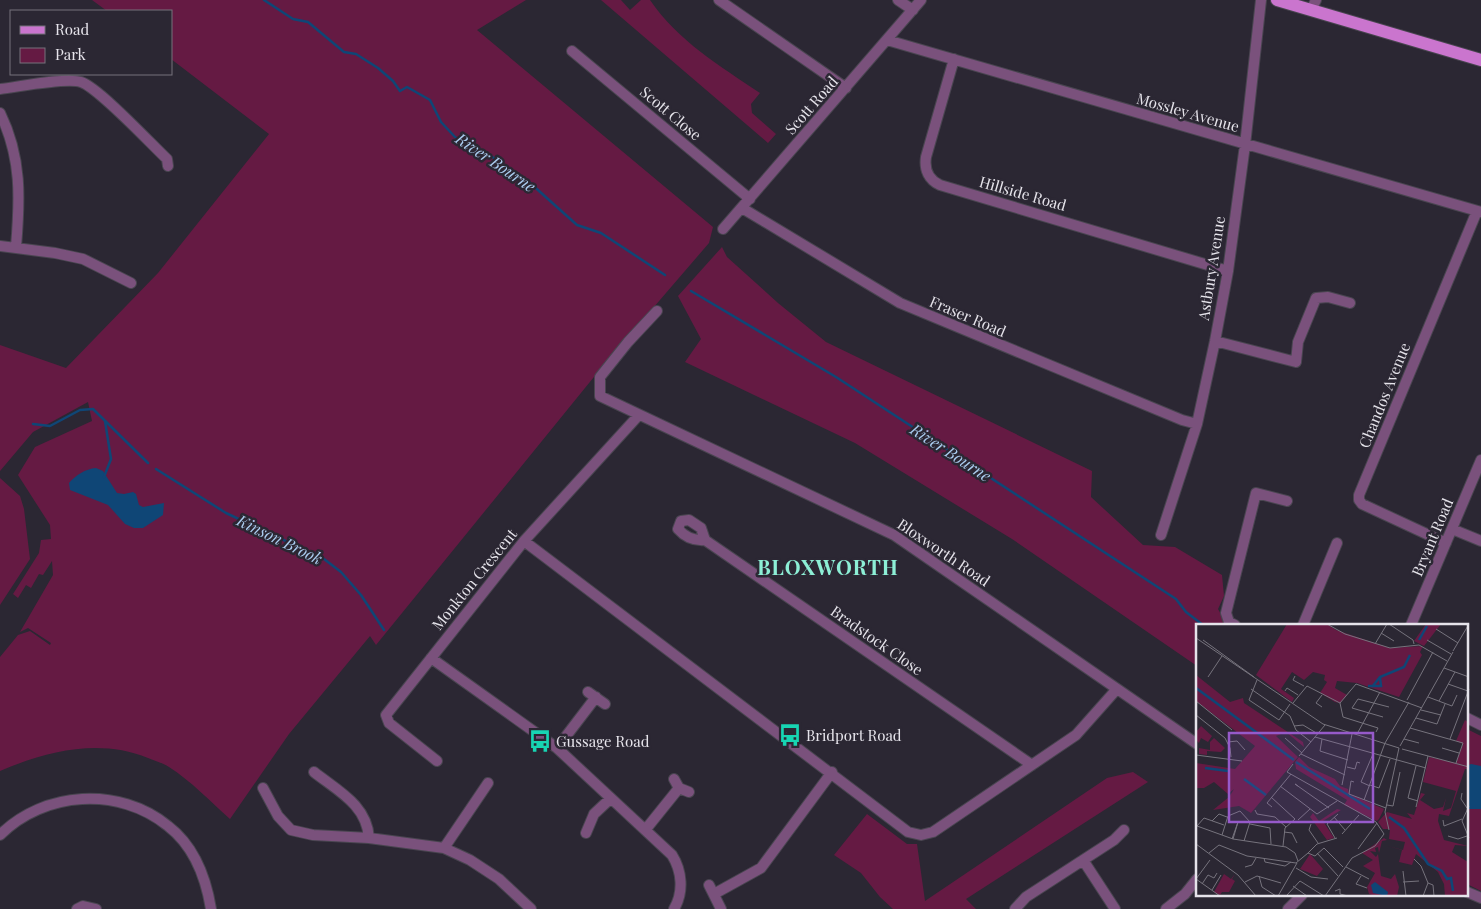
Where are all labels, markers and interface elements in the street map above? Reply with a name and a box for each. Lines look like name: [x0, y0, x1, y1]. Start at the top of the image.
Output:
legend: [10, 10, 172, 75]
text: Road: [55, 19, 89, 39]
text: Park: [55, 44, 87, 64]
street label: Scott Road: [780, 71, 842, 138]
street label: Scott Close: [636, 82, 706, 144]
street label: Mossley Avenue: [1134, 88, 1242, 136]
water label: River Bourne: [451, 127, 540, 196]
street label: Hillside Road: [977, 171, 1069, 215]
street label: Astbury Avenue: [1193, 214, 1229, 323]
street label: Fraser Road: [927, 291, 1010, 341]
street label: Chandos Avenue: [1354, 339, 1414, 451]
water label: River Bourne: [906, 418, 995, 486]
street label: Bryant Road: [1407, 495, 1457, 579]
water label: Kinson Brook: [233, 509, 326, 569]
street label: Bloxworth Road: [894, 514, 994, 590]
street label: Monkton Crescent: [427, 524, 521, 634]
district label: BLOXWORTH: [757, 553, 899, 580]
street label: Bradstock Close: [827, 601, 927, 679]
inset map: [1196, 624, 1468, 896]
bus stop icon: Bridport Road: [777, 722, 803, 748]
place label: Bridport Road: [806, 725, 902, 745]
bus stop icon: Gussage Road: [527, 728, 553, 754]
place label: Gussage Road: [556, 731, 650, 751]

